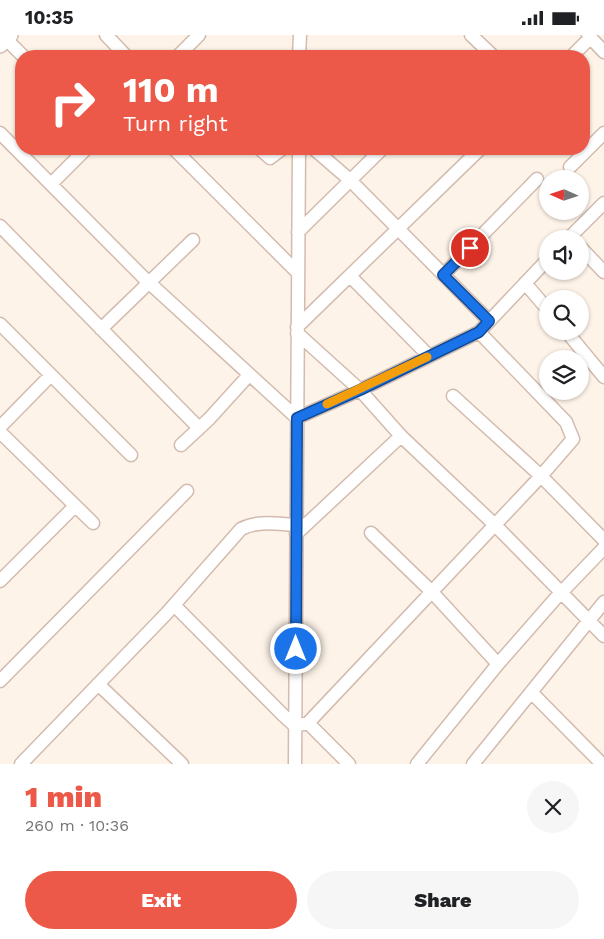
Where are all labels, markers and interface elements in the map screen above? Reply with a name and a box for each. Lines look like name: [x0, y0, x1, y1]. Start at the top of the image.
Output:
text: 10:35: [25, 6, 74, 29]
text: 110 m: [123, 69, 219, 111]
icon: right: [40, 70, 105, 135]
text: Turn right: [123, 111, 228, 136]
north arrow: [539, 170, 589, 220]
map controls: [539, 170, 589, 400]
pin: [449, 227, 491, 269]
button: sound: [539, 230, 589, 280]
icon: arrive: [456, 234, 484, 262]
button: search: [539, 290, 589, 340]
button: layers: [539, 350, 589, 400]
position arrow: [269, 622, 321, 674]
text: 1 min: [25, 779, 102, 814]
button: close: [527, 781, 579, 833]
text: 260 m · 10:36: [25, 816, 129, 835]
button: Exit: [25, 871, 297, 929]
button: Share: [307, 871, 579, 929]

